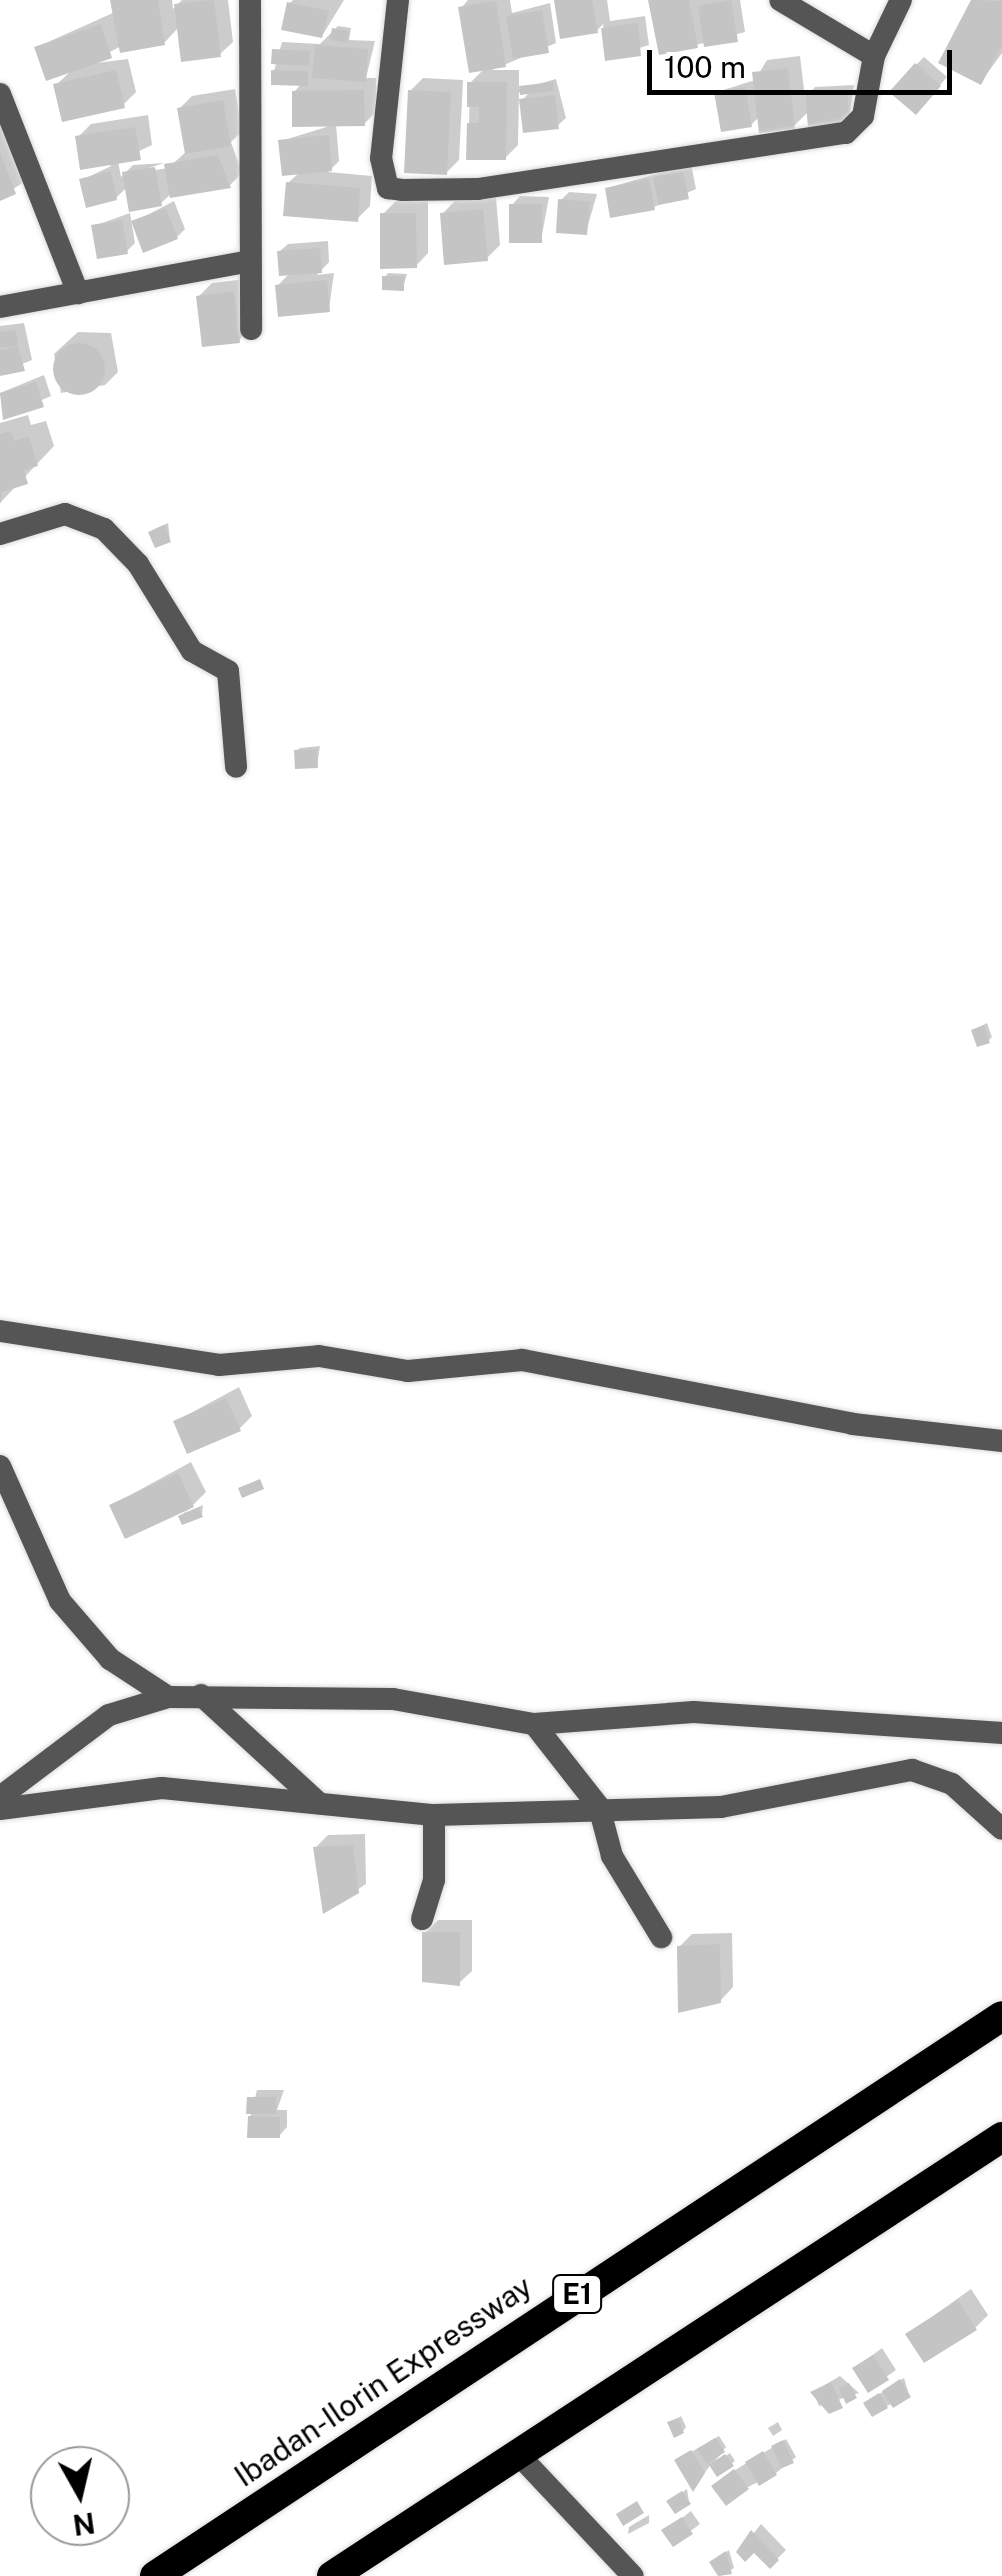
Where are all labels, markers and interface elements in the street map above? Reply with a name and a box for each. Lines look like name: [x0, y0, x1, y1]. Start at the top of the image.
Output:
scale bar: [652, 30, 957, 92]
text: 100 m: [664, 49, 746, 85]
street label: Ibadan-Ilorin Expressway: [228, 2268, 538, 2494]
road number: E1: [552, 2271, 602, 2317]
north arrow: [30, 2446, 130, 2546]
text: N: [71, 2506, 97, 2542]

